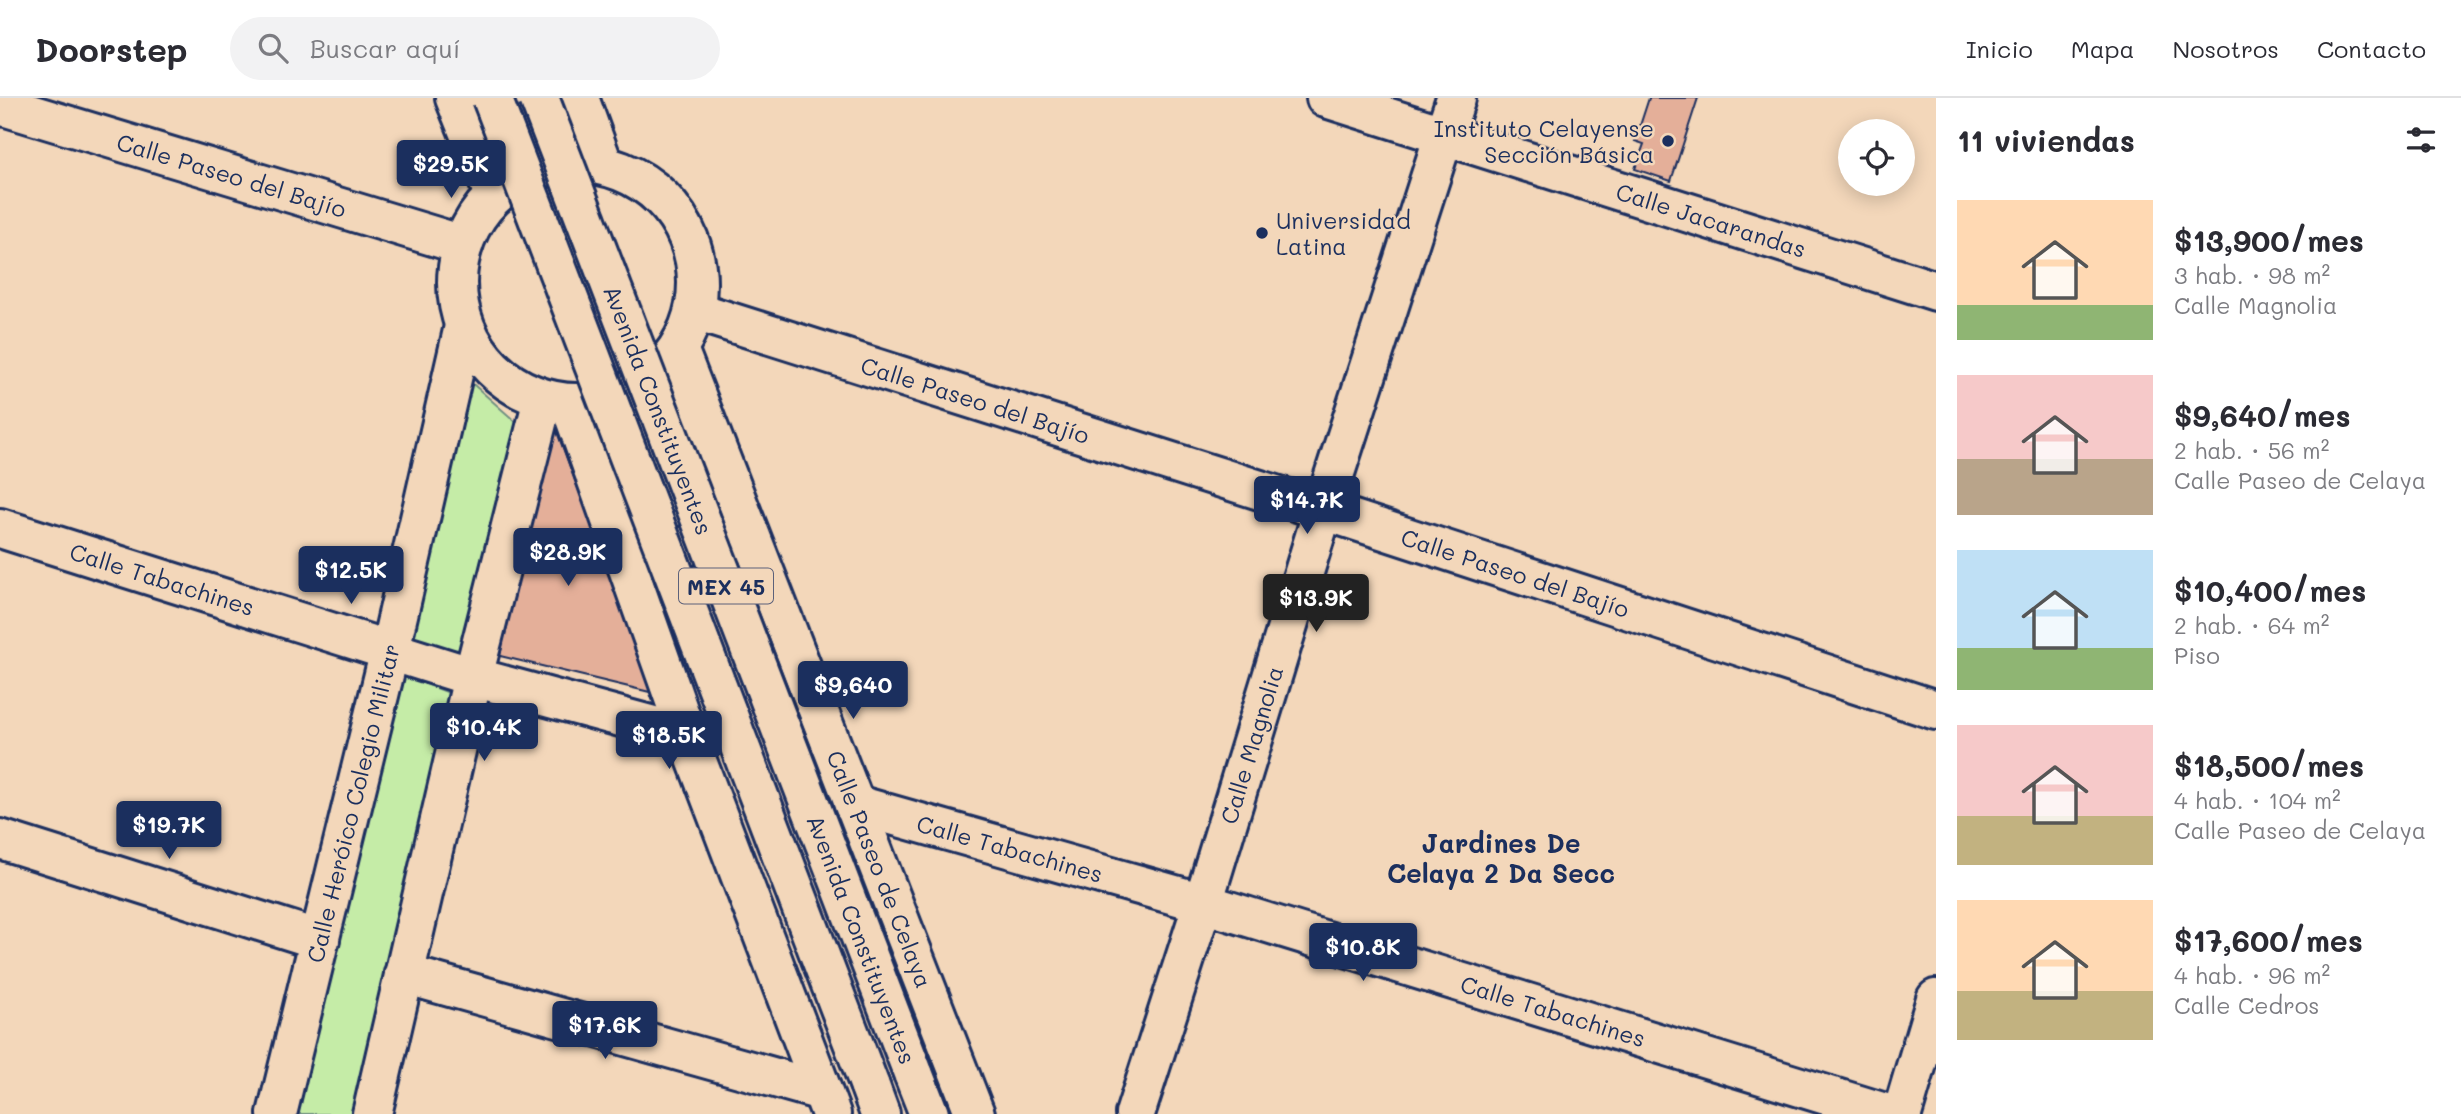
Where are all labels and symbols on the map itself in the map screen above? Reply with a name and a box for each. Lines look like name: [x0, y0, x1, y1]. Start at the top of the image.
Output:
place label: Instituto Celayense Sección Básica: [1434, 113, 1654, 169]
street label: Calle Paseo del Bajío: [113, 126, 350, 224]
marker: Instituto Celayense Sección Básica: [1660, 133, 1676, 149]
pin: $29.5K: [394, 140, 508, 200]
street label: Calle Jacarandas: [1612, 176, 1810, 264]
place label: Universidad Latina: [1276, 205, 1411, 261]
marker: Universidad Latina: [1254, 225, 1270, 241]
street label: Avenida Constituyentes: [597, 281, 720, 539]
street label: Calle Paseo del Bajío: [857, 350, 1093, 450]
pin: $14.7K: [1250, 476, 1364, 536]
street label: Calle Paseo del Bajío: [1397, 522, 1633, 624]
pin: $28.9K: [511, 528, 625, 588]
street label: Calle Tabachines: [66, 536, 258, 622]
pin: $12.5K: [294, 546, 408, 606]
road number: MEX 45: [679, 568, 773, 603]
pin: $13.9K: [1259, 574, 1373, 634]
street label: Calle Heróico Colegio Militar: [299, 641, 406, 966]
pin: $9,640: [796, 662, 910, 721]
street label: Calle Magnolia: [1213, 662, 1290, 827]
pin: $10.4K: [427, 704, 541, 763]
pin: $18.5K: [612, 712, 726, 771]
street label: Calle Paseo de Celaya: [820, 746, 940, 992]
pin: $19.7K: [112, 802, 226, 861]
street label: Calle Tabachines: [913, 808, 1106, 889]
street label: Avenida Constituyentes: [800, 810, 923, 1068]
district label: Jardines De Celaya 2 Da Secc: [1387, 826, 1615, 890]
pin: $10.8K: [1306, 924, 1420, 983]
street label: Calle Tabachines: [1457, 968, 1649, 1053]
pin: $17.6K: [548, 1002, 662, 1061]

